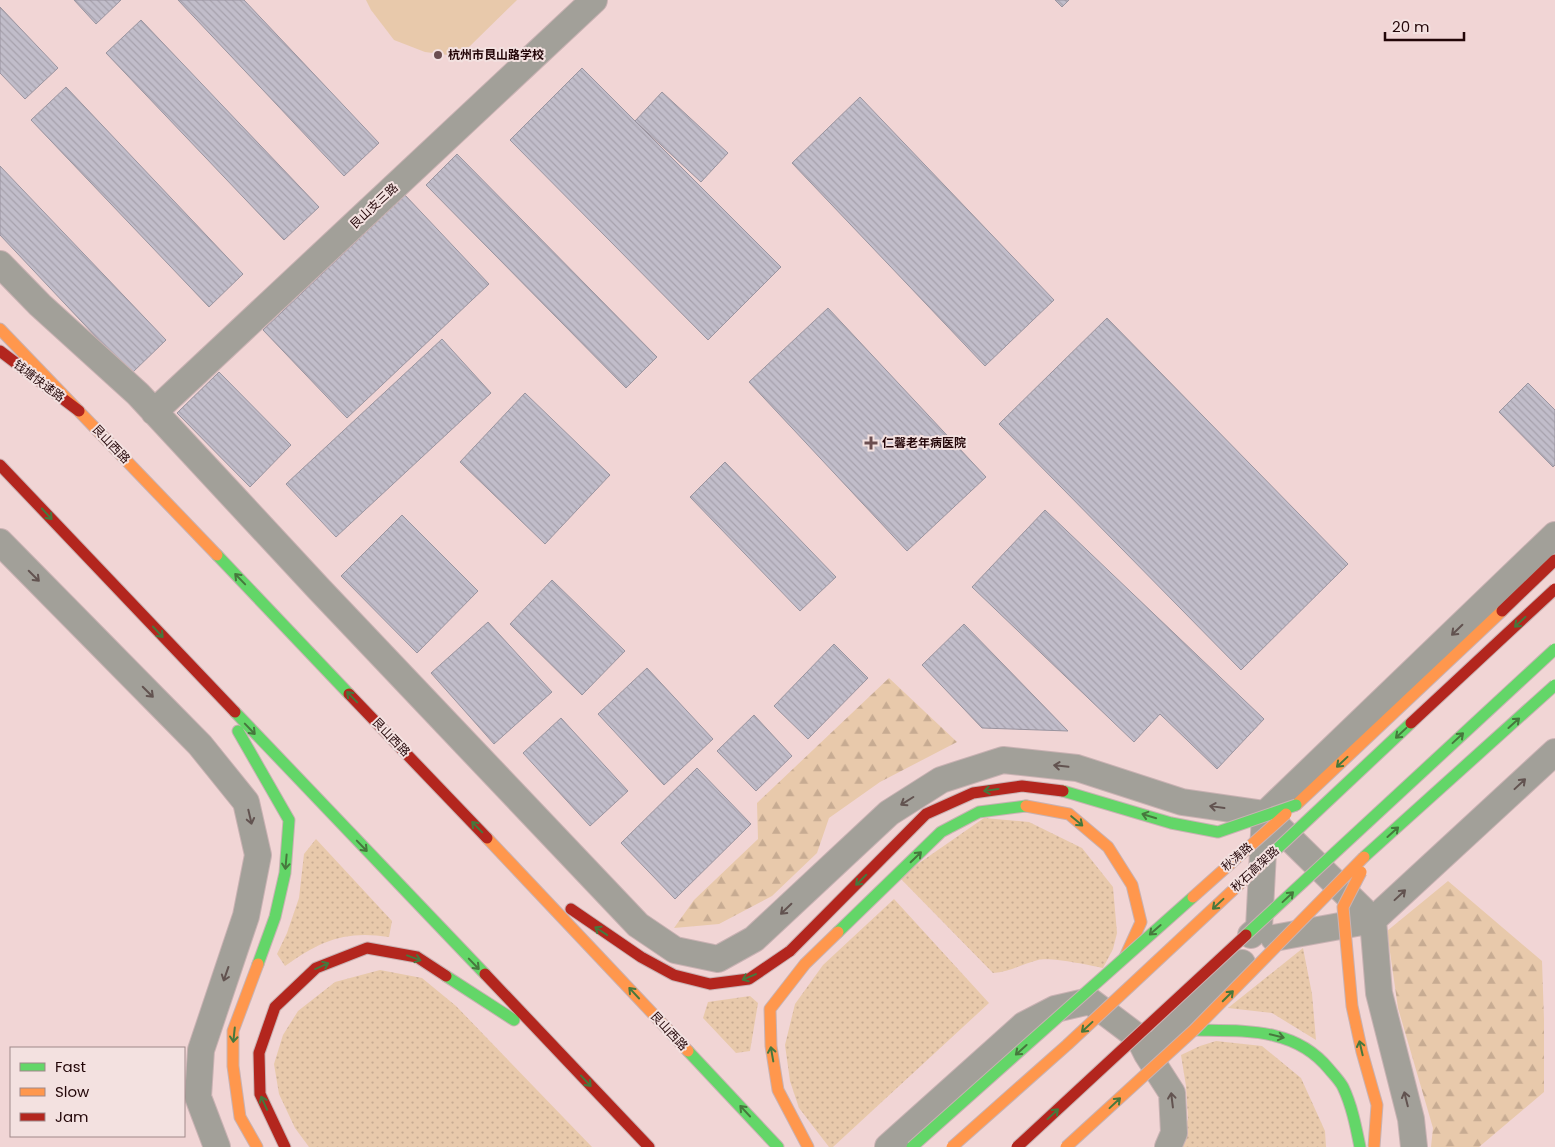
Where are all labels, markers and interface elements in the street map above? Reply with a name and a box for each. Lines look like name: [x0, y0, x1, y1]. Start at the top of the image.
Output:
scale bar: [1385, 10, 1464, 42]
text: 20 m: [1392, 16, 1430, 37]
place label: 杭州市艮山路学校: [448, 46, 544, 63]
marker: 杭州市艮山路学校: [432, 49, 444, 61]
street label: 艮山支三路: [346, 179, 401, 232]
street label: 钱塘快速路: [10, 356, 68, 405]
street label: 艮山西路: [89, 420, 134, 467]
place label: 仁馨老年病医院: [882, 434, 966, 451]
marker: 仁馨老年病医院: [864, 436, 878, 450]
one-way arrow: [41, 508, 53, 520]
one-way arrow: [28, 570, 40, 583]
one-way arrow: [234, 573, 246, 585]
one-way arrow: [1513, 616, 1526, 628]
one-way arrow: [1451, 623, 1463, 636]
one-way arrow: [152, 626, 164, 638]
one-way arrow: [142, 686, 154, 698]
one-way arrow: [346, 690, 358, 703]
street label: 艮山西路: [369, 713, 414, 760]
one-way arrow: [1507, 717, 1520, 729]
one-way arrow: [244, 722, 256, 735]
one-way arrow: [1394, 727, 1407, 739]
one-way arrow: [1452, 733, 1465, 744]
one-way arrow: [1335, 756, 1348, 768]
one-way arrow: [1053, 761, 1069, 771]
one-way arrow: [1513, 779, 1526, 790]
one-way arrow: [983, 786, 999, 796]
one-way arrow: [901, 796, 915, 806]
one-way arrow: [1209, 802, 1225, 812]
one-way arrow: [245, 808, 255, 824]
one-way arrow: [1141, 811, 1157, 821]
one-way arrow: [1070, 815, 1083, 827]
one-way arrow: [471, 820, 483, 833]
one-way arrow: [1387, 826, 1400, 838]
street label: 秋涛路: [1218, 838, 1256, 875]
one-way arrow: [356, 840, 368, 852]
street label: 秋石高架路: [1227, 842, 1282, 895]
one-way arrow: [909, 851, 922, 863]
one-way arrow: [281, 854, 290, 870]
one-way arrow: [854, 874, 867, 886]
one-way arrow: [1394, 889, 1407, 901]
one-way arrow: [1281, 891, 1294, 903]
one-way arrow: [1212, 898, 1225, 910]
one-way arrow: [781, 902, 793, 914]
one-way arrow: [1149, 924, 1162, 935]
one-way arrow: [595, 926, 609, 936]
one-way arrow: [406, 954, 421, 963]
one-way arrow: [468, 957, 480, 970]
one-way arrow: [315, 961, 330, 971]
one-way arrow: [221, 965, 230, 981]
one-way arrow: [742, 972, 757, 982]
one-way arrow: [628, 987, 640, 1000]
one-way arrow: [1222, 989, 1234, 1002]
street label: 艮山西路: [647, 1007, 692, 1054]
one-way arrow: [1080, 1021, 1093, 1033]
one-way arrow: [229, 1027, 239, 1043]
one-way arrow: [1269, 1032, 1285, 1041]
one-way arrow: [1356, 1041, 1365, 1057]
one-way arrow: [1014, 1044, 1027, 1055]
one-way arrow: [767, 1046, 777, 1062]
legend: [10, 1047, 185, 1137]
text: Fast: [55, 1056, 86, 1077]
one-way arrow: [580, 1075, 592, 1088]
text: Slow: [55, 1081, 90, 1102]
one-way arrow: [1401, 1091, 1411, 1107]
one-way arrow: [1166, 1092, 1176, 1108]
one-way arrow: [259, 1096, 269, 1111]
one-way arrow: [1109, 1097, 1122, 1109]
one-way arrow: [739, 1105, 751, 1118]
text: Jam: [55, 1106, 89, 1127]
one-way arrow: [1047, 1108, 1059, 1120]

